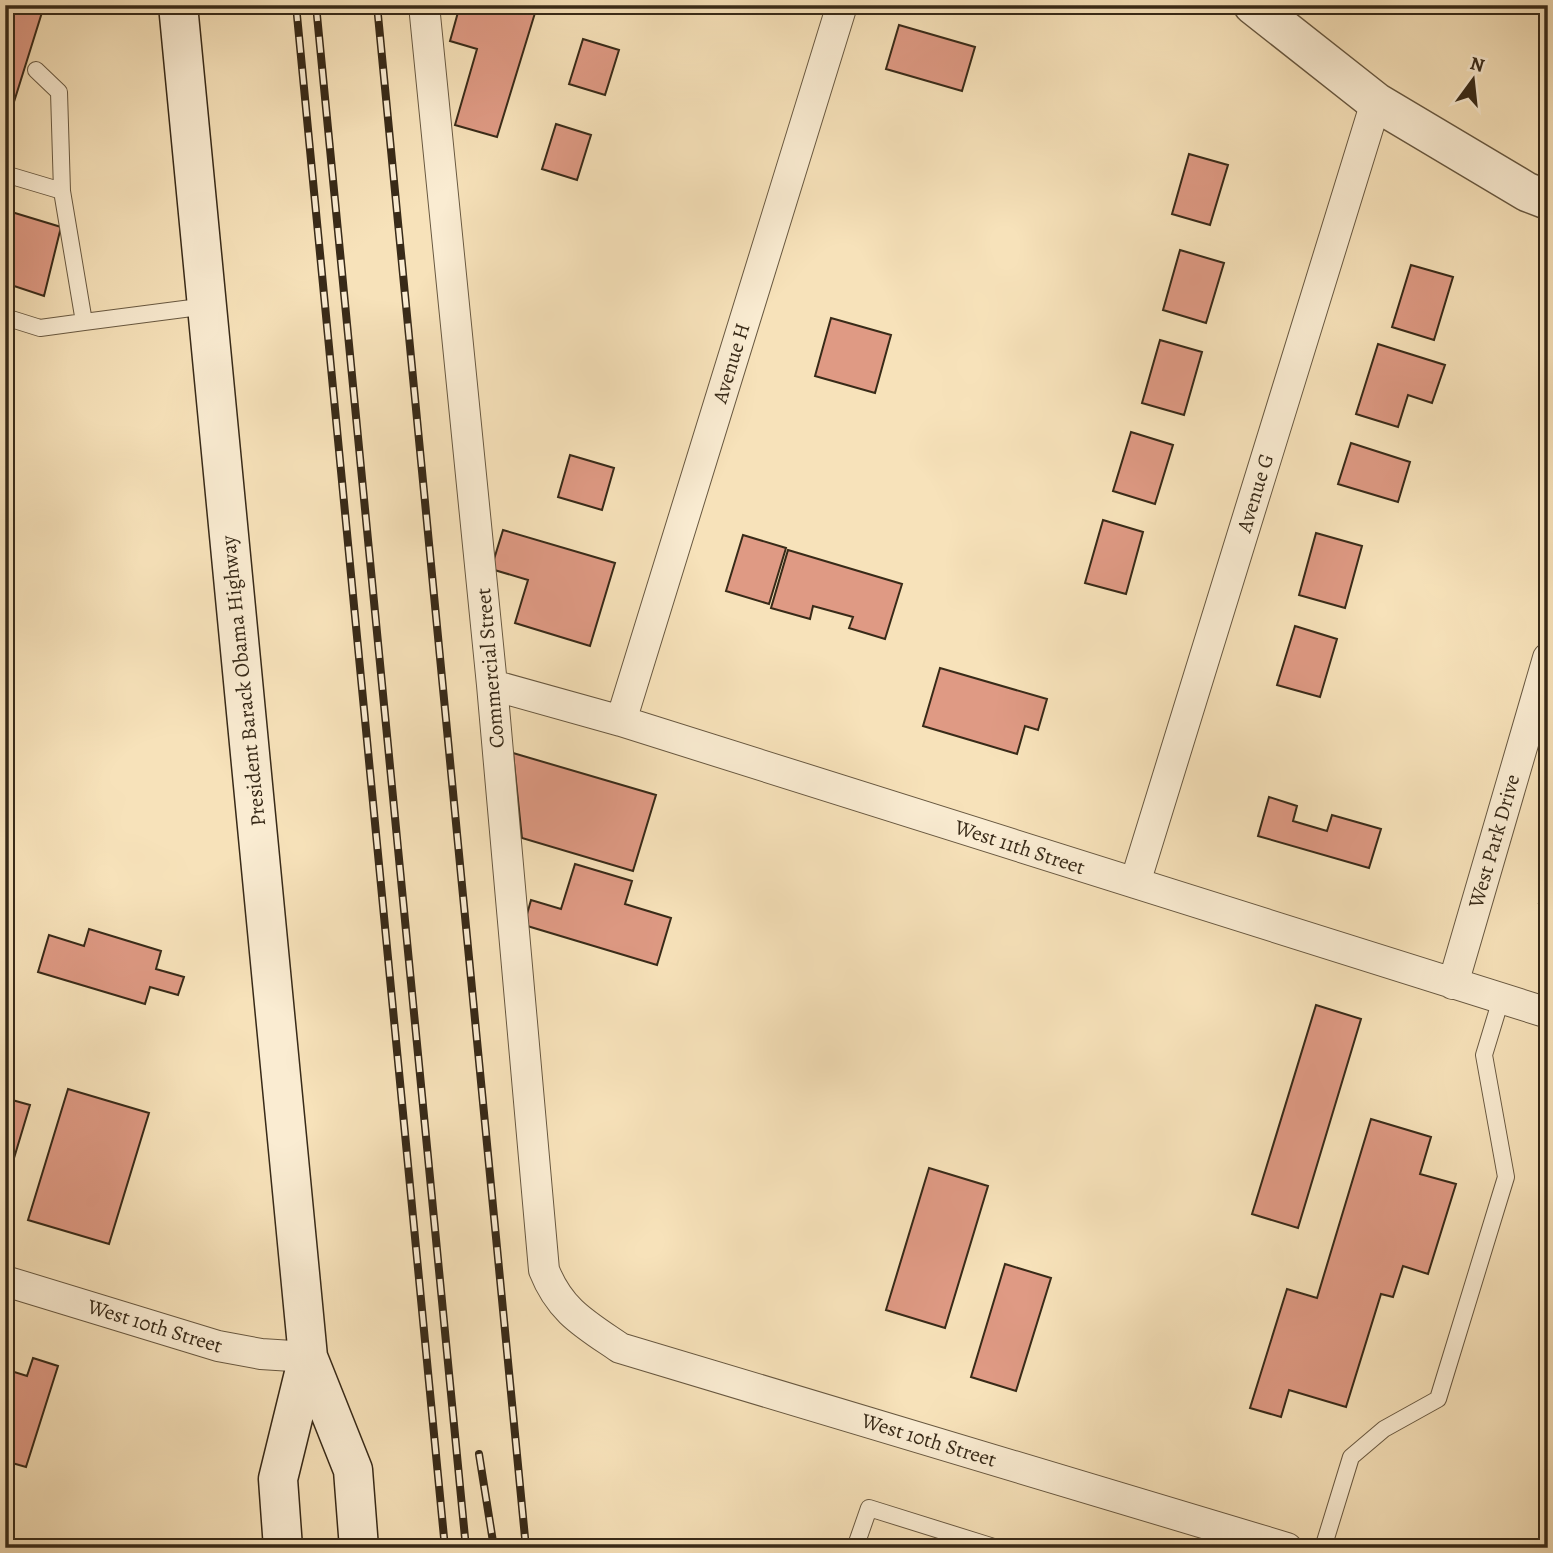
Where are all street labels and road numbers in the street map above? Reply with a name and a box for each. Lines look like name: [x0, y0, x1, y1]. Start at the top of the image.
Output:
street label: Avenue H: [705, 319, 756, 408]
street label: Avenue G: [1230, 450, 1280, 537]
street label: President Barack Obama Highway: [214, 534, 272, 828]
street label: Commercial Street: [469, 587, 511, 749]
street label: West Park Drive: [1461, 771, 1526, 912]
street label: West 11th Street: [950, 812, 1089, 881]
street label: West 10th Street: [83, 1292, 226, 1360]
street label: West 10th Street: [857, 1406, 1000, 1474]

